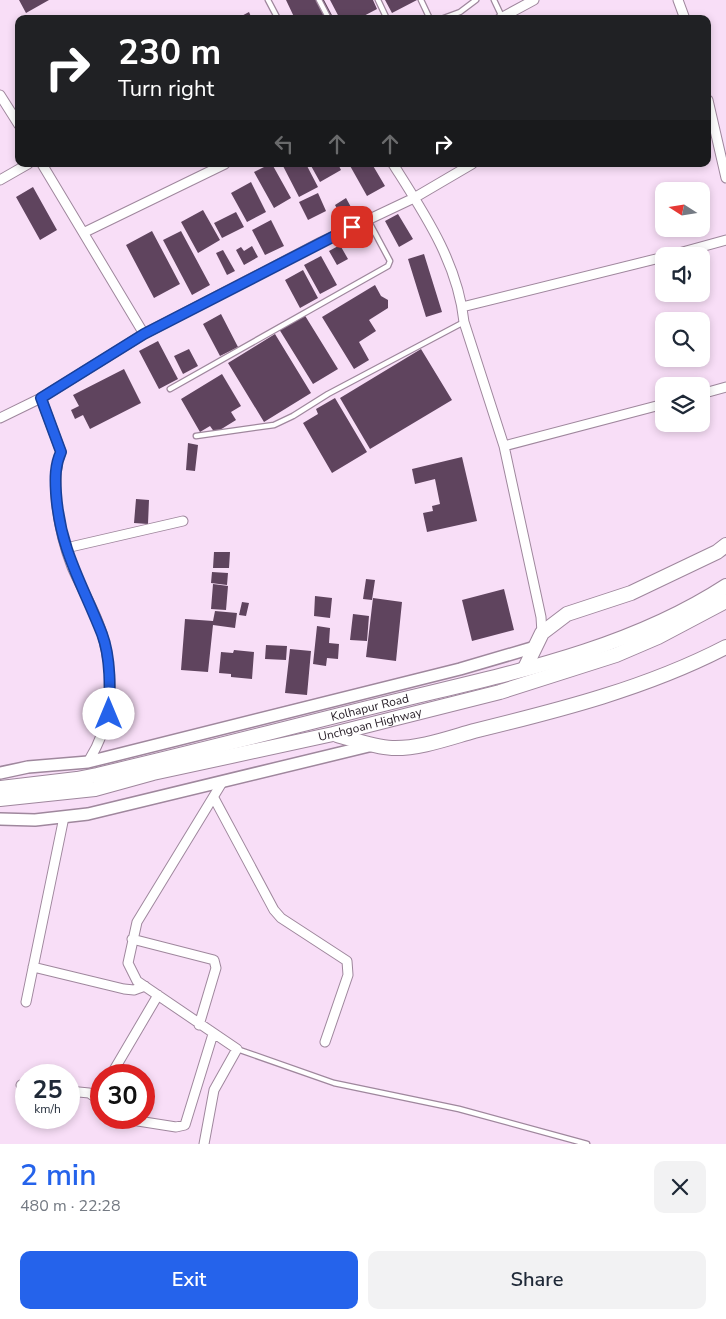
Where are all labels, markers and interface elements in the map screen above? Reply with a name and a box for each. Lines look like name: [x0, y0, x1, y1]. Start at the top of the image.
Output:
text: 230 m: [118, 29, 221, 76]
icon: right: [35, 35, 100, 100]
text: Turn right: [118, 74, 214, 104]
icon: left: [270, 130, 298, 158]
icon: ahead: [323, 130, 351, 158]
icon: ahead: [376, 130, 404, 158]
icon: right: [429, 130, 457, 158]
north arrow: [655, 182, 710, 238]
map controls: [655, 182, 710, 432]
pin: [331, 206, 373, 248]
icon: arrive: [338, 213, 366, 241]
button: sound: [655, 247, 710, 302]
button: search: [655, 312, 710, 367]
button: layers: [655, 377, 710, 432]
position arrow: [82, 687, 134, 739]
street label: Kolhapur Road: [329, 690, 410, 725]
street label: Unchgoan Highway: [317, 704, 424, 745]
speed limit sign: 30: [90, 1064, 155, 1129]
text: 25: [32, 1073, 63, 1107]
text: km/h: [34, 1101, 61, 1117]
text: 2 min: [20, 1155, 96, 1196]
button: close: [654, 1161, 706, 1213]
text: 480 m · 22:28: [20, 1195, 121, 1217]
button: Exit: [20, 1251, 358, 1309]
button: Share: [368, 1251, 706, 1309]

